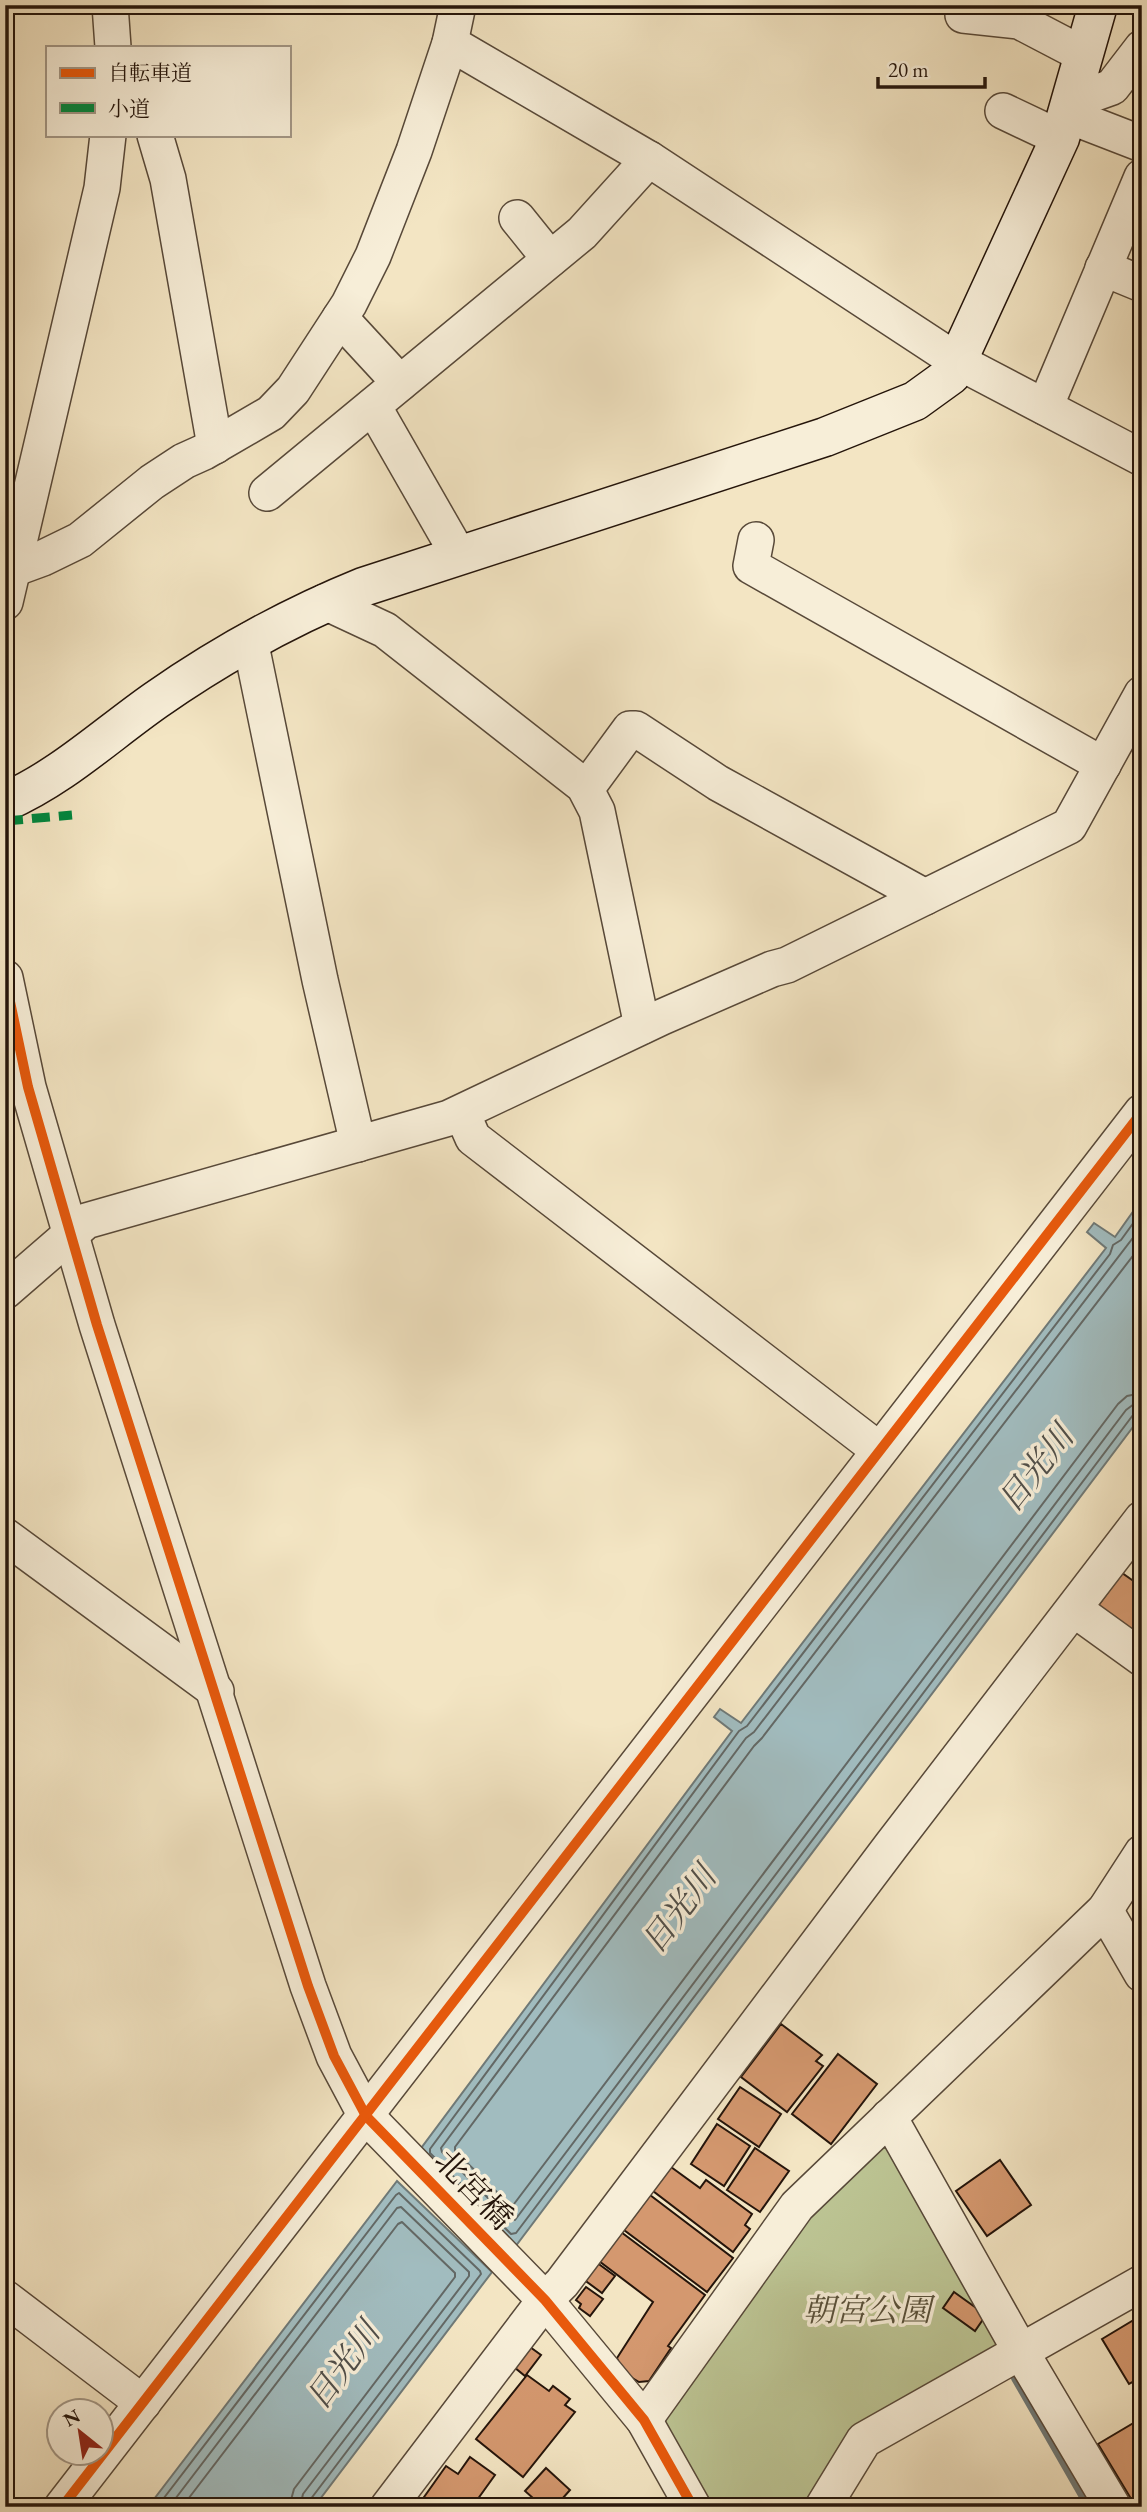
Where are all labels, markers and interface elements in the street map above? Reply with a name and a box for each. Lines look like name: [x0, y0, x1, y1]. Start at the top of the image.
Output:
legend: [46, 46, 290, 136]
scale bar: [878, 46, 984, 90]
text: 20 m: [888, 56, 929, 83]
text: 自転車道: [108, 59, 192, 86]
text: 小道: [108, 95, 150, 122]
water label: 日光川: [988, 1414, 1085, 1521]
water label: 日光川: [631, 1854, 727, 1962]
street label: 北宮橋: [426, 2140, 522, 2238]
park label: 朝宮公園: [803, 2289, 936, 2331]
water label: 日光川: [296, 2310, 391, 2418]
north arrow: [46, 2396, 116, 2466]
text: N: [59, 2403, 85, 2432]

